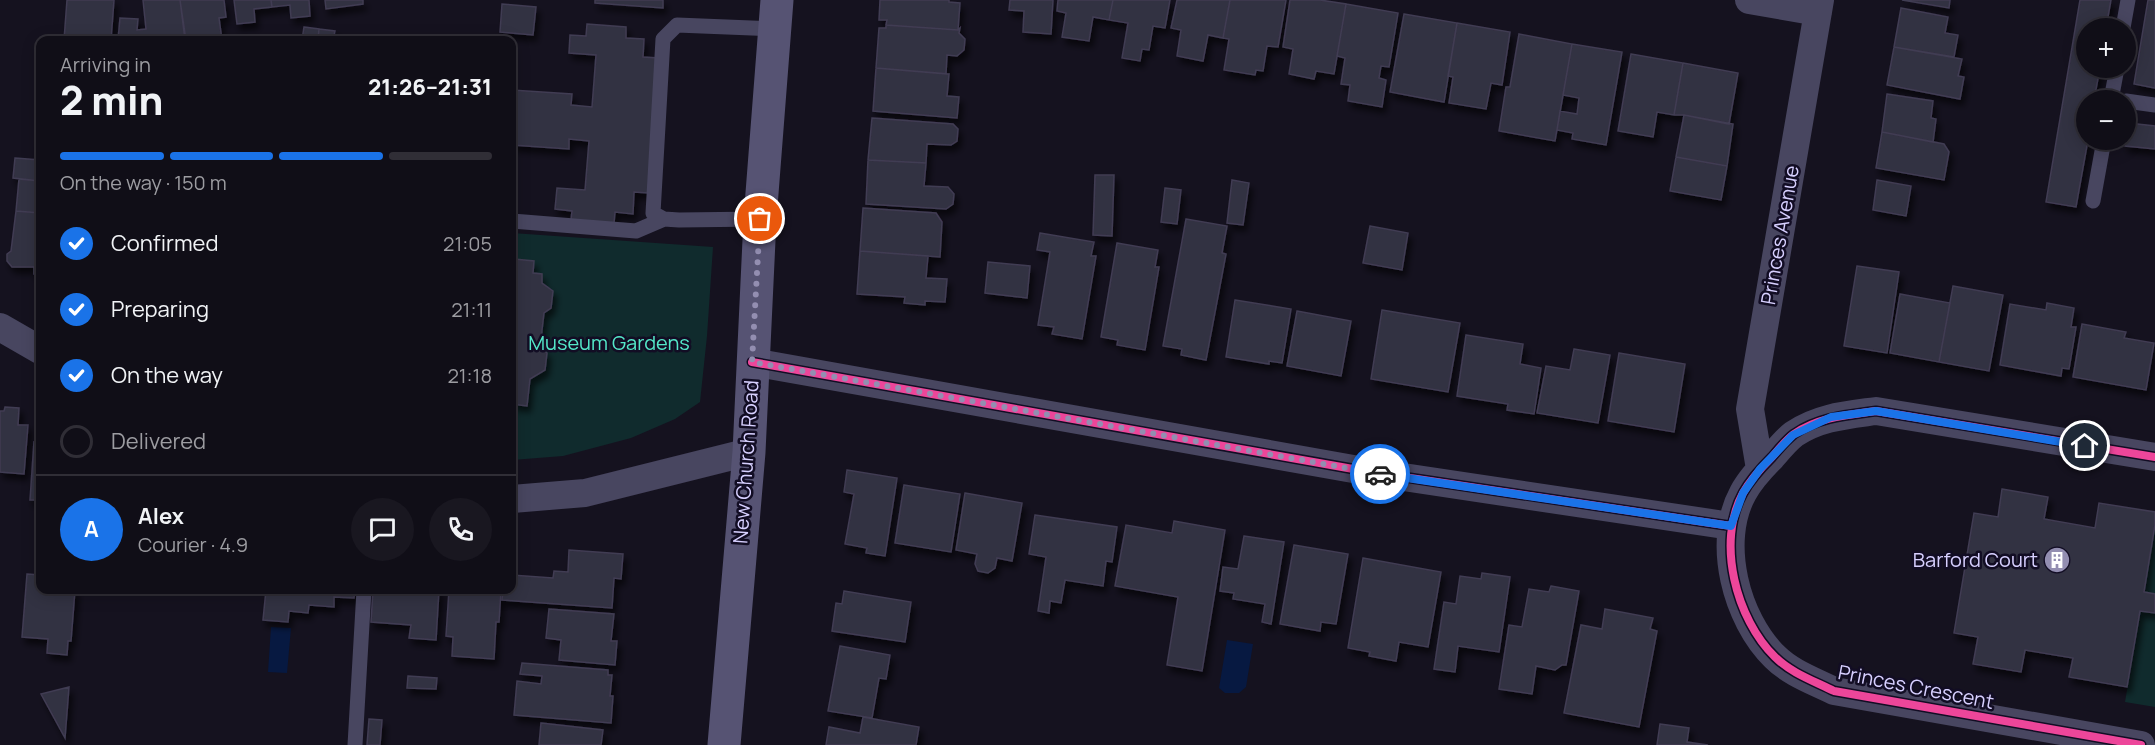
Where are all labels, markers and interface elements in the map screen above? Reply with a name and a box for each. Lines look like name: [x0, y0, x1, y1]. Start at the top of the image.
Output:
map controls: [2076, 18, 2136, 150]
button: +: [2076, 18, 2136, 78]
text: Arriving in: [60, 51, 151, 78]
text: 21:26–21:31: [368, 72, 492, 102]
text: 2 min: [60, 73, 163, 127]
button: −: [2076, 90, 2136, 150]
street label: Princes Avenue: [1754, 163, 1805, 307]
text: On the way · 150 m: [60, 169, 227, 196]
pin: [734, 193, 785, 244]
icon: bag: [743, 202, 776, 235]
icon: check: [60, 227, 93, 260]
text: Confirmed: [111, 228, 219, 258]
text: 21:05: [443, 230, 492, 257]
icon: check: [60, 293, 93, 326]
text: Preparing: [111, 294, 209, 324]
text: 21:11: [451, 296, 492, 323]
park label: Museum Gardens: [528, 329, 690, 356]
icon: check: [60, 359, 93, 392]
text: On the way: [111, 360, 223, 390]
text: 21:18: [447, 362, 492, 389]
street label: New Church Road: [726, 379, 765, 545]
pin: [2059, 420, 2110, 471]
text: Delivered: [111, 426, 206, 456]
icon: home: [2068, 429, 2101, 462]
courier: [1350, 444, 1410, 504]
icon: car: [1364, 458, 1397, 491]
button: chat: [351, 498, 414, 561]
button: phone: [429, 498, 492, 561]
text: Alex: [138, 501, 184, 531]
text: A: [84, 514, 99, 544]
text: Courier · 4.9: [138, 531, 248, 558]
building icon: Barford Court: [2042, 545, 2072, 575]
place label: Barford Court: [1913, 546, 2038, 573]
street label: Princes Crescent: [1836, 658, 1996, 715]

